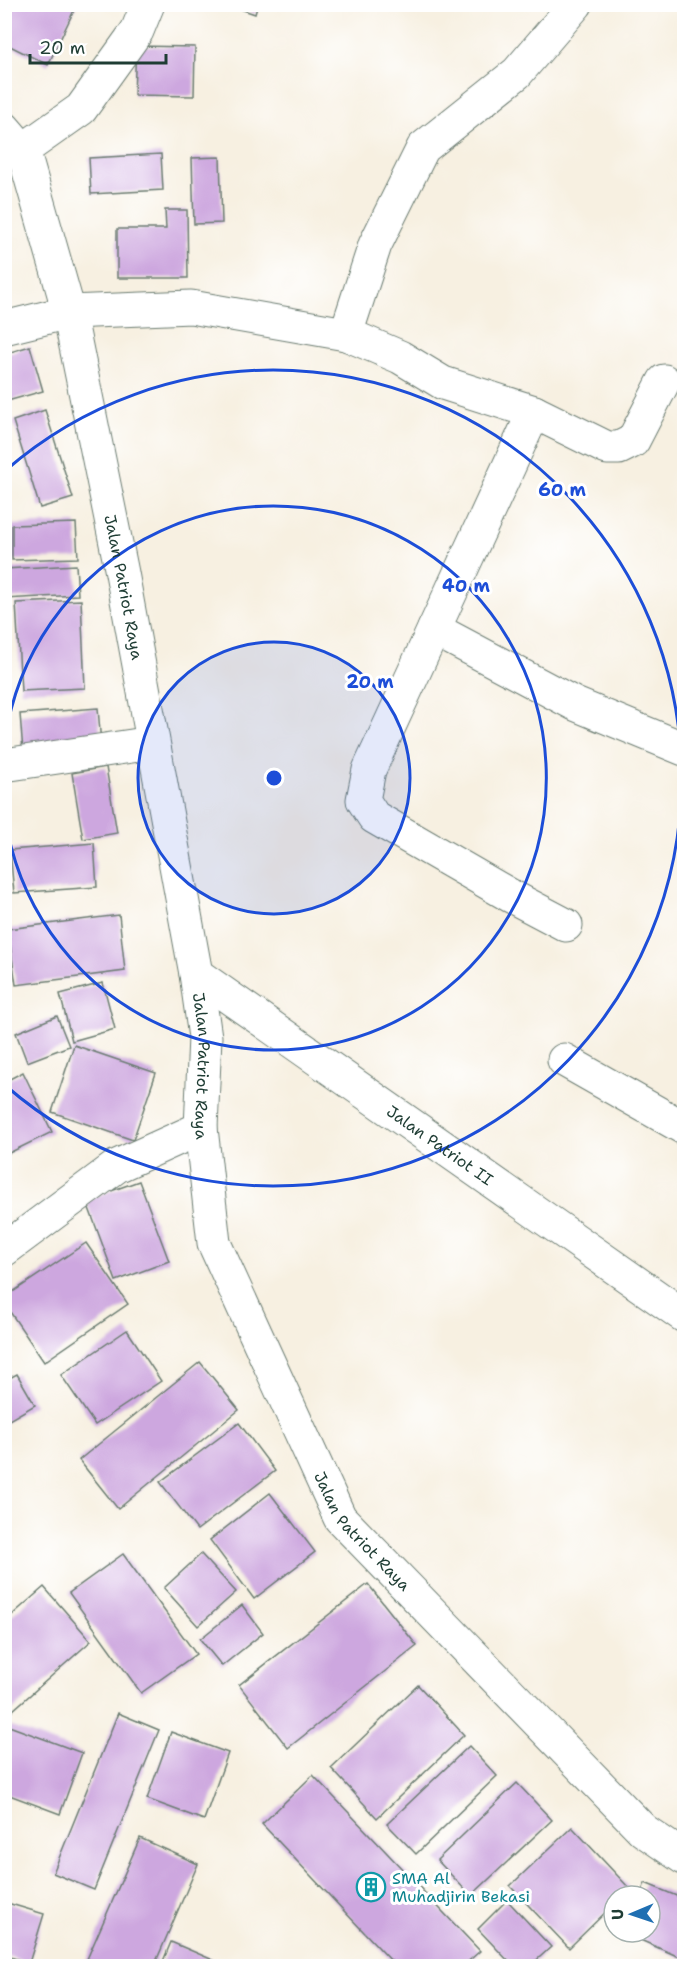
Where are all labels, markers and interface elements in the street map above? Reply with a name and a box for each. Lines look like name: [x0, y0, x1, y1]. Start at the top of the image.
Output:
scale bar: [30, 27, 166, 65]
text: 20 m: [39, 36, 85, 60]
text: 60 m: [538, 478, 586, 502]
street label: Jalan Patriot Raya: [100, 513, 148, 661]
text: 40 m: [442, 574, 490, 598]
text: 20 m: [346, 670, 394, 694]
centre of rings: [264, 768, 284, 788]
street label: Jalan Patriot Raya: [188, 991, 216, 1140]
street label: Jalan Patriot II: [383, 1100, 498, 1190]
street label: Jalan Patriot Raya: [310, 1468, 415, 1595]
place label: SMA Al Muhadjirin Bekasi: [392, 1868, 530, 1907]
building icon: SMA Al Muhadjirin Bekasi: [355, 1871, 387, 1903]
north arrow: [602, 1884, 662, 1944]
text: U: [607, 1909, 628, 1920]

